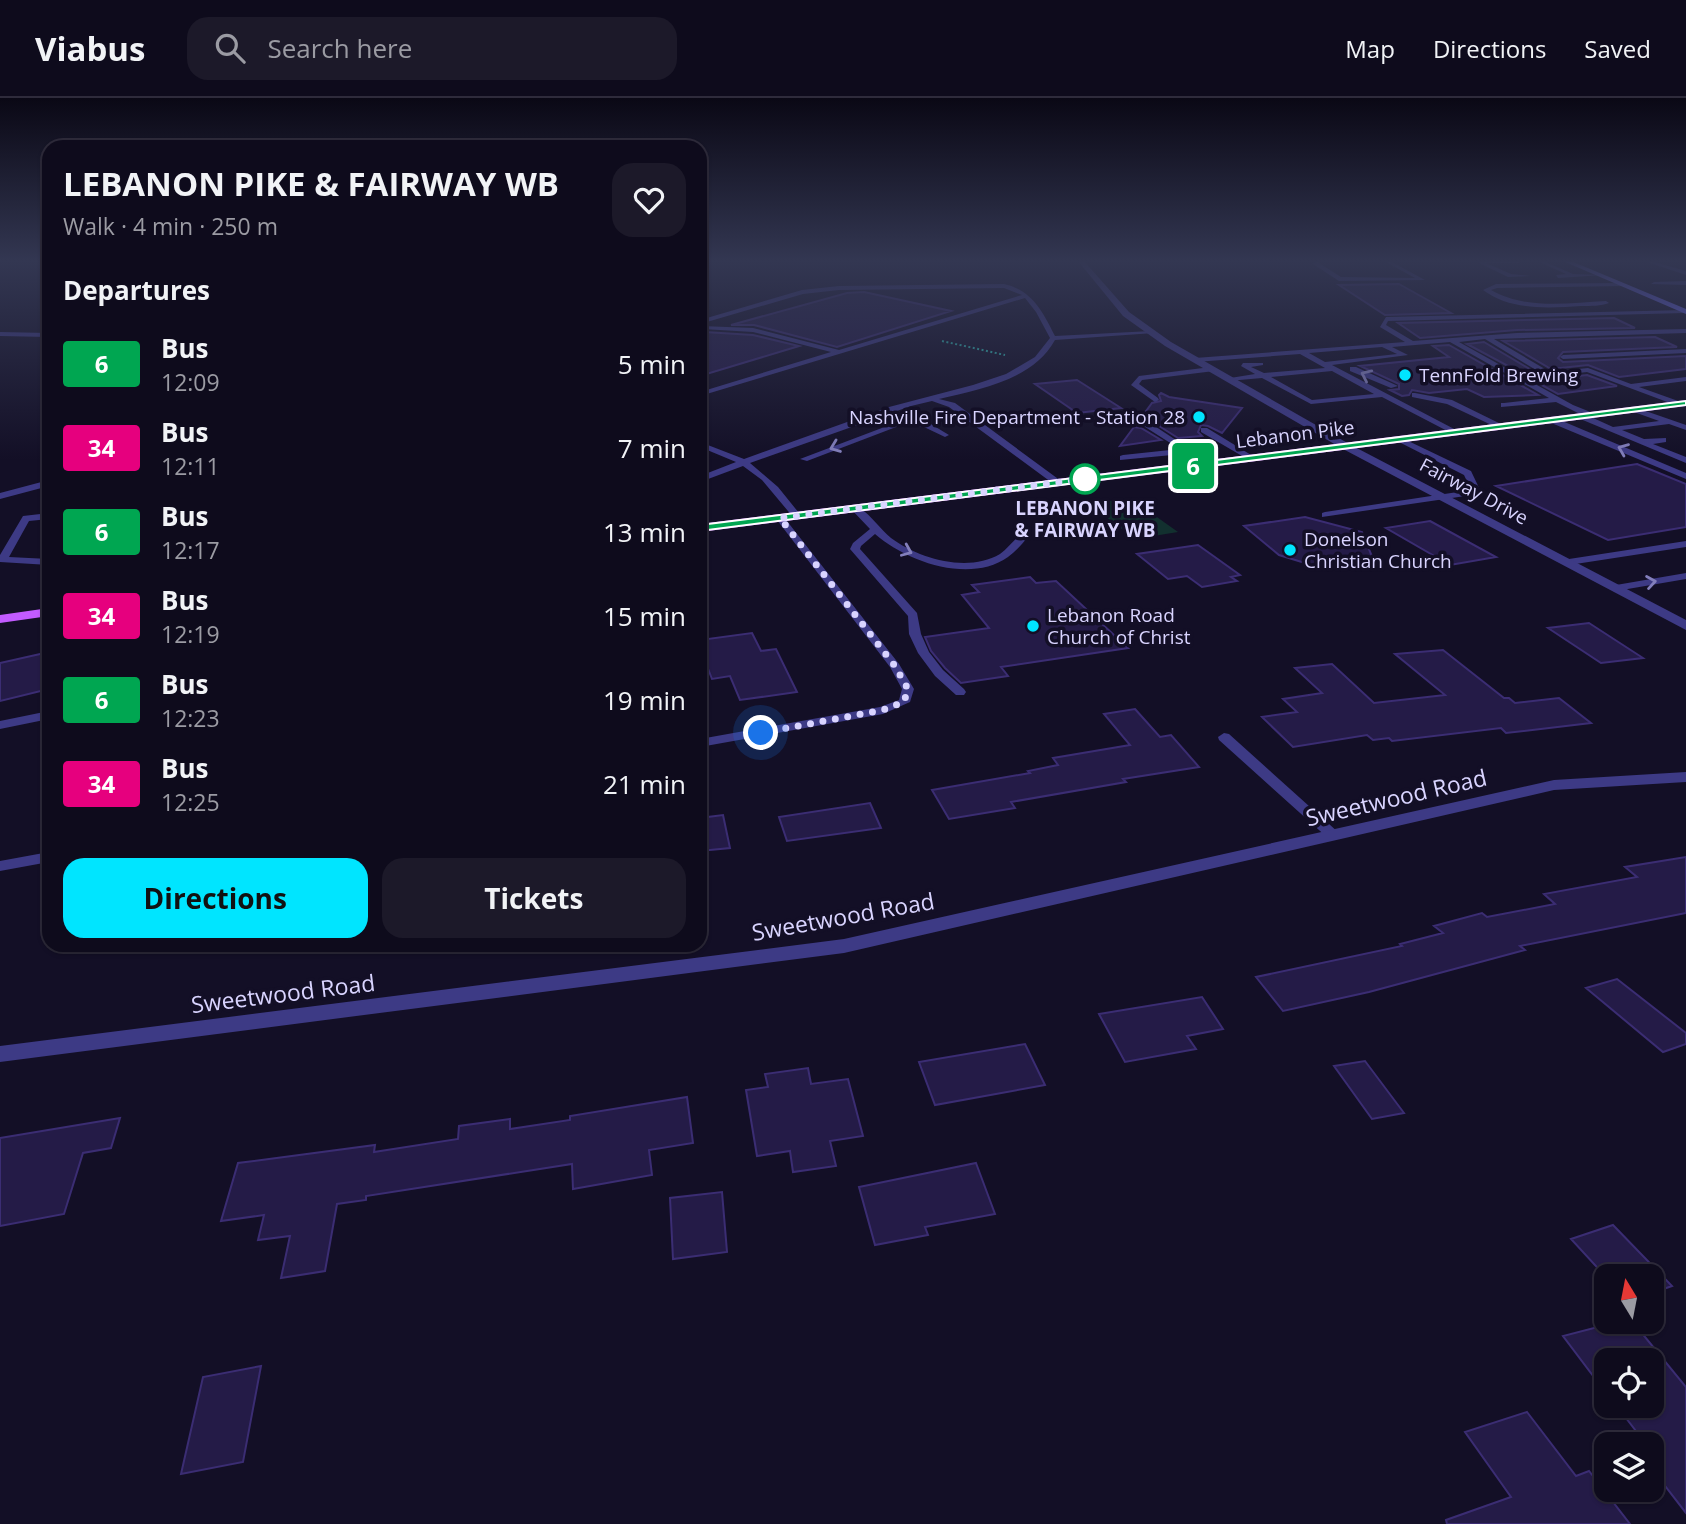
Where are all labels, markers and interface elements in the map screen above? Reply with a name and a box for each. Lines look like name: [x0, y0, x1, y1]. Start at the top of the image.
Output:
search box: [187, 17, 677, 80]
text: Viabus: [35, 26, 145, 71]
icon: search: [211, 29, 249, 67]
text: Search here: [267, 30, 412, 66]
text: Map: [1345, 32, 1395, 65]
text: Directions: [1433, 32, 1546, 65]
text: Saved: [1584, 32, 1651, 65]
text: LEBANON PIKE & FAIRWAY WB: [63, 161, 559, 206]
button: heart: [612, 163, 686, 237]
text: Walk · 4 min · 250 m: [63, 210, 278, 242]
text: Departures: [63, 272, 210, 308]
text: Bus: [161, 330, 208, 366]
text: 5 min: [618, 346, 686, 382]
text: 6: [95, 347, 108, 380]
place label: TennFold Brewing: [1419, 362, 1578, 388]
text: 12:09: [161, 366, 220, 398]
marker: TennFold Brewing: [1397, 367, 1413, 383]
one-way arrow: [1360, 369, 1373, 383]
place label: Nashville Fire Department - Station 28: [849, 404, 1185, 430]
marker: Nashville Fire Department - Station 28: [1191, 409, 1207, 425]
text: Bus: [161, 414, 208, 450]
street label: Lebanon Pike: [1234, 414, 1356, 454]
text: 7 min: [618, 430, 686, 466]
text: 34: [88, 431, 115, 464]
one-way arrow: [829, 439, 842, 453]
line badge: 6: [1170, 443, 1216, 489]
one-way arrow: [1618, 443, 1631, 457]
text: 6: [1186, 449, 1200, 482]
text: 12:11: [161, 450, 220, 482]
street label: Fairway Drive: [1415, 452, 1533, 530]
marker: LEBANON PIKE & FAIRWAY WB: [1070, 464, 1100, 494]
place label: LEBANON PIKE & FAIRWAY WB: [1015, 495, 1155, 543]
text: Bus: [161, 498, 208, 534]
text: 13 min: [603, 514, 686, 550]
text: 6: [95, 515, 108, 548]
place label: Donelson Christian Church: [1304, 526, 1452, 574]
text: 12:17: [161, 534, 220, 566]
one-way arrow: [901, 542, 913, 556]
marker: Donelson Christian Church: [1282, 542, 1298, 558]
one-way arrow: [1645, 575, 1657, 590]
text: Bus: [161, 582, 208, 618]
text: 15 min: [603, 598, 686, 634]
text: 34: [88, 599, 115, 632]
place label: Lebanon Road Church of Christ: [1047, 602, 1191, 650]
text: 12:19: [161, 618, 220, 650]
marker: Lebanon Road Church of Christ: [1025, 618, 1041, 634]
text: Bus: [161, 666, 208, 702]
text: 19 min: [603, 682, 686, 718]
text: 6: [95, 683, 108, 716]
text: 12:23: [161, 702, 220, 734]
your location: [743, 715, 778, 750]
text: Bus: [161, 750, 208, 786]
street label: Sweetwood Road: [1302, 761, 1490, 833]
text: 21 min: [603, 766, 686, 802]
text: 34: [88, 767, 115, 800]
text: 12:25: [161, 786, 220, 818]
button: Directions: [63, 858, 368, 938]
button: Tickets: [382, 858, 686, 938]
street label: Sweetwood Road: [749, 884, 937, 948]
street label: Sweetwood Road: [189, 966, 377, 1020]
north arrow: [1594, 1264, 1664, 1334]
map controls: [1594, 1264, 1664, 1502]
button: locate: [1594, 1348, 1664, 1418]
button: layers: [1594, 1432, 1664, 1502]

